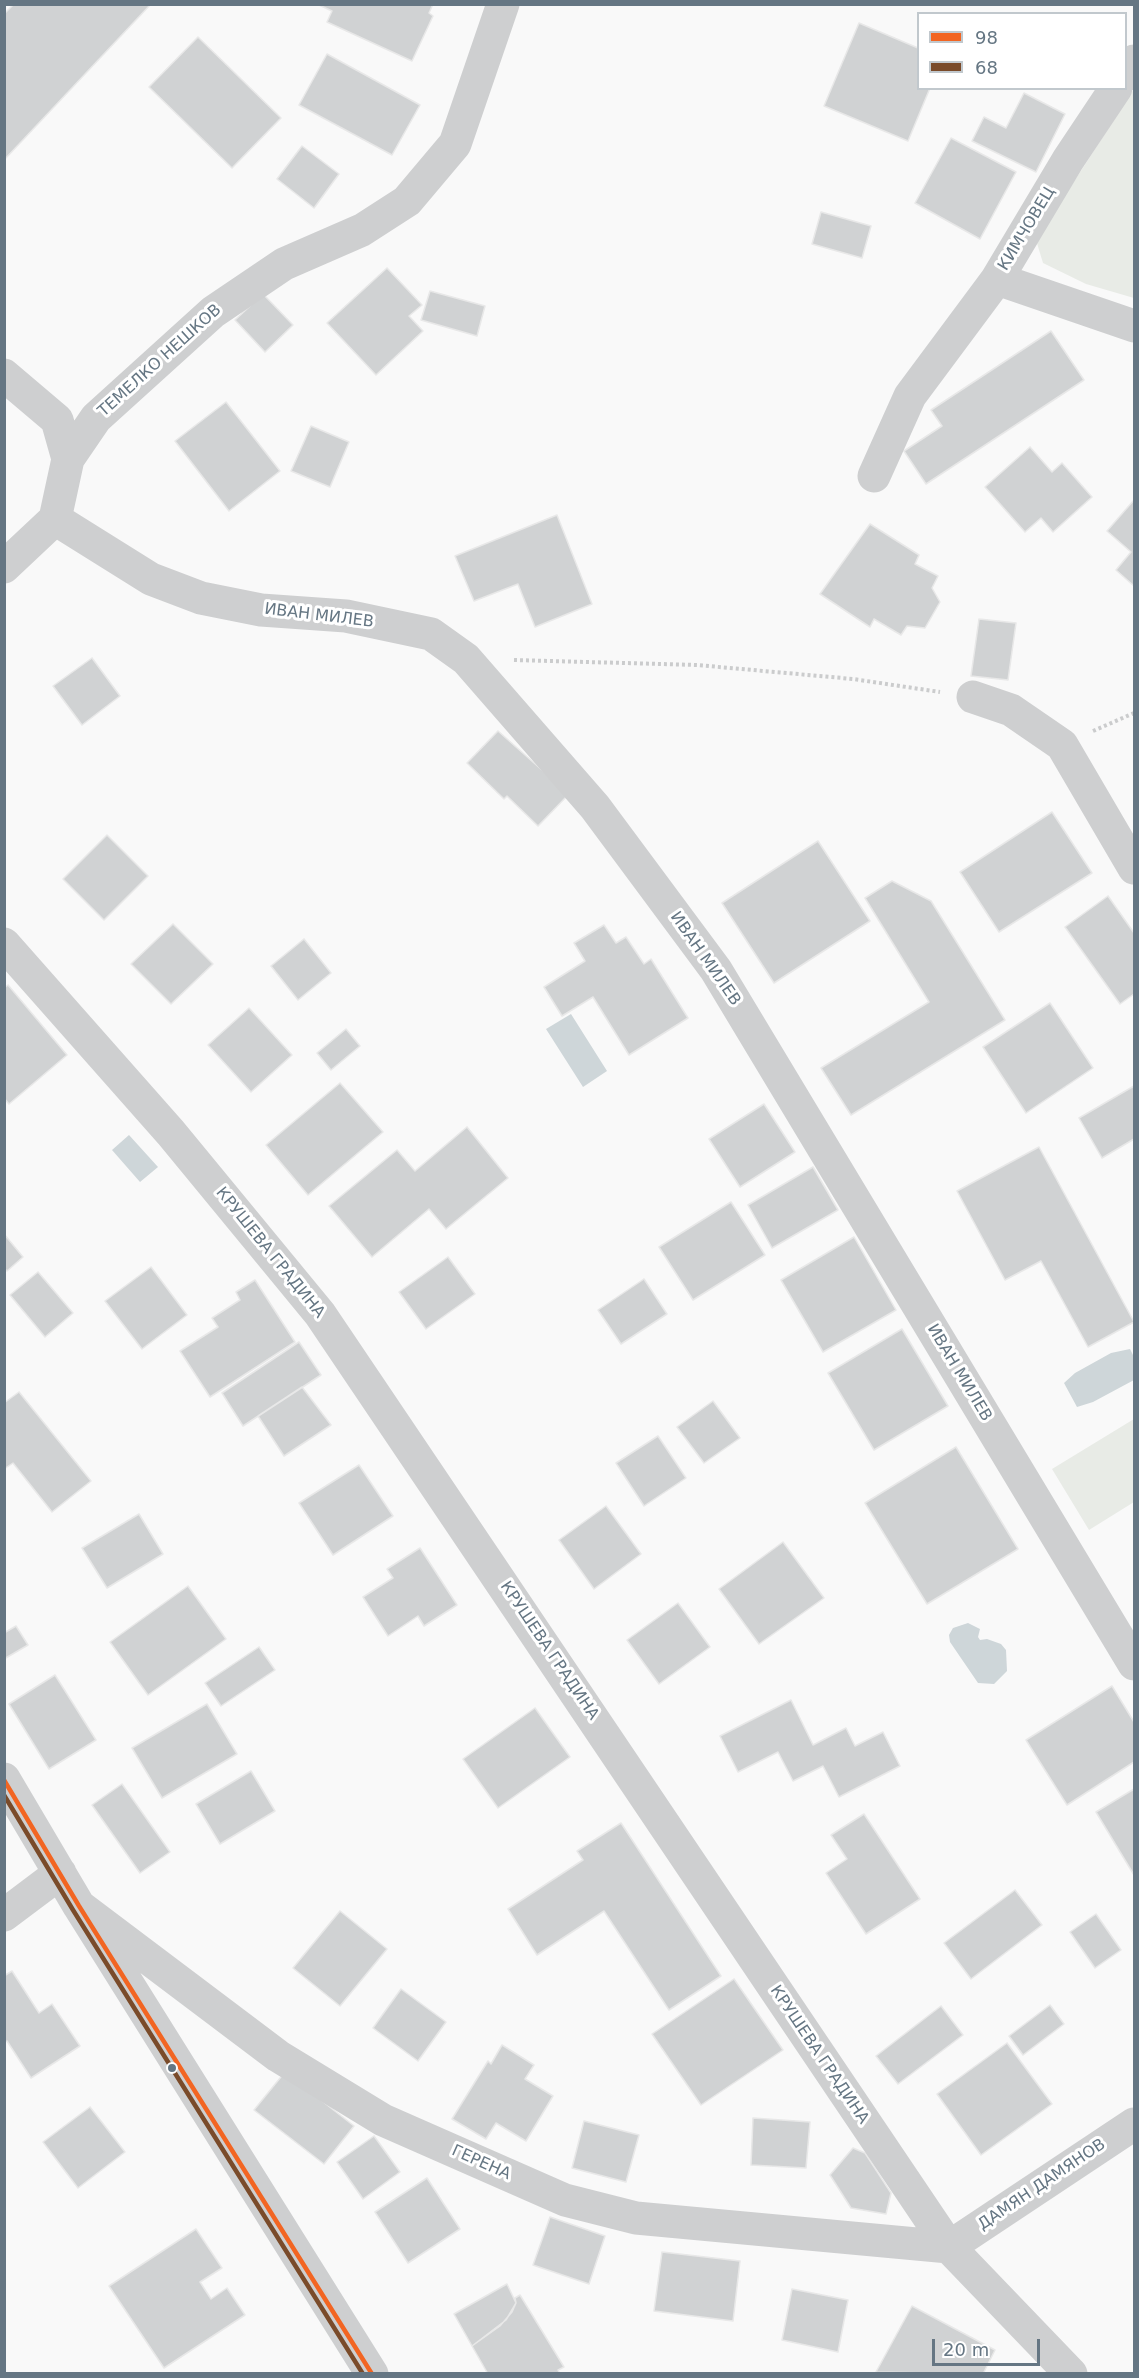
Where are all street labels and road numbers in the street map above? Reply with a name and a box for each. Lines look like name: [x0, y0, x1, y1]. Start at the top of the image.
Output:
street label: КИМЧОВЕЦ: [995, 184, 1059, 274]
street label: ТЕМЕЛКО НЕШКОВ: [94, 301, 226, 421]
street label: ИВАН МИЛЕВ: [263, 600, 375, 632]
street label: ИВАН МИЛЕВ: [666, 908, 744, 1010]
street label: КРУШЕВА ГРАДИНА: [211, 1184, 329, 1322]
street label: ИВАН МИЛЕВ: [922, 1321, 996, 1425]
street label: КРУШЕВА ГРАДИНА: [496, 1578, 602, 1724]
street label: КРУШЕВА ГРАДИНА: [766, 1982, 872, 2128]
street label: ДАМЯН ДАМЯНОВ: [975, 2135, 1109, 2235]
street label: ГЕРЕНА: [449, 2141, 513, 2185]

